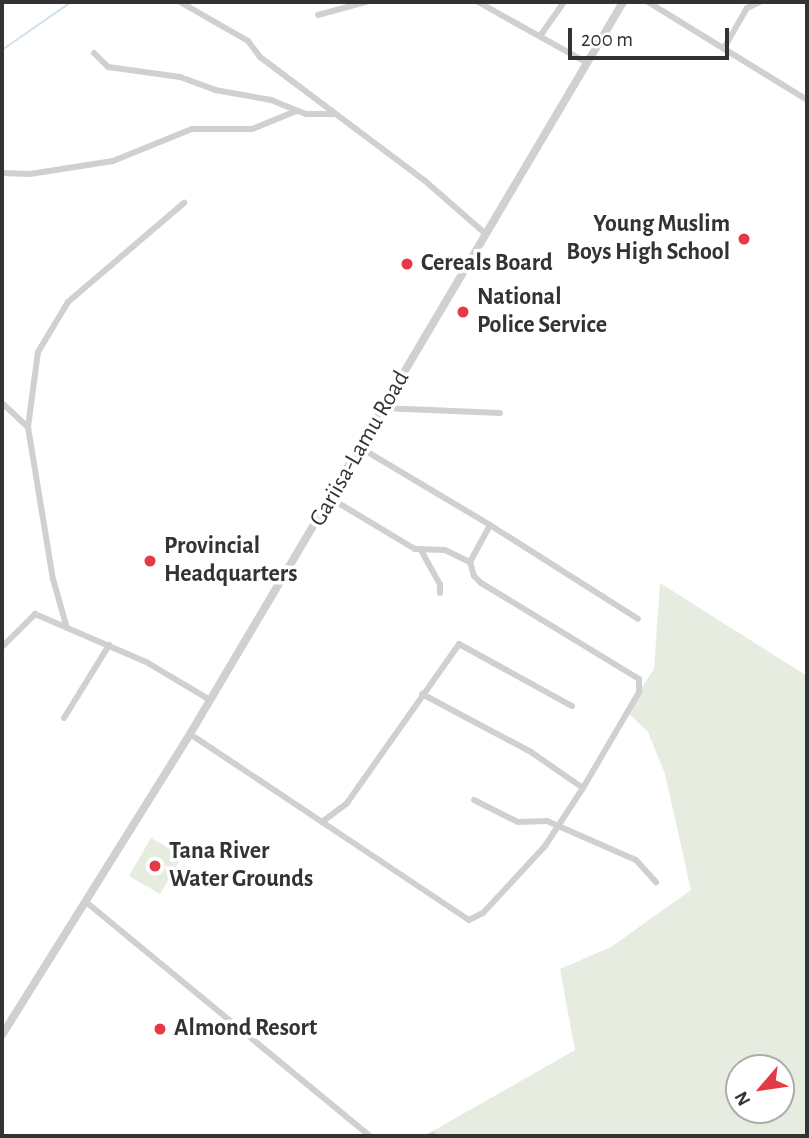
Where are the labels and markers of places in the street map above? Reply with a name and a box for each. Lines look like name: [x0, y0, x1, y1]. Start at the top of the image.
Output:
place label: Young Muslim Boys High School: [566, 211, 730, 267]
marker: Young Muslim Boys High School: [736, 231, 752, 247]
place label: Cereals Board: [421, 250, 553, 278]
marker: Cereals Board: [399, 256, 415, 272]
place label: National Police Service: [477, 284, 607, 340]
marker: National Police Service: [455, 304, 471, 320]
place label: Provincial Headquarters: [164, 533, 297, 589]
marker: Provincial Headquarters: [142, 553, 158, 569]
place label: Tana River Water Grounds: [169, 838, 313, 894]
marker: Tana River Water Grounds: [147, 858, 163, 874]
place label: Almond Resort: [174, 1015, 317, 1043]
marker: Almond Resort: [152, 1021, 168, 1037]

